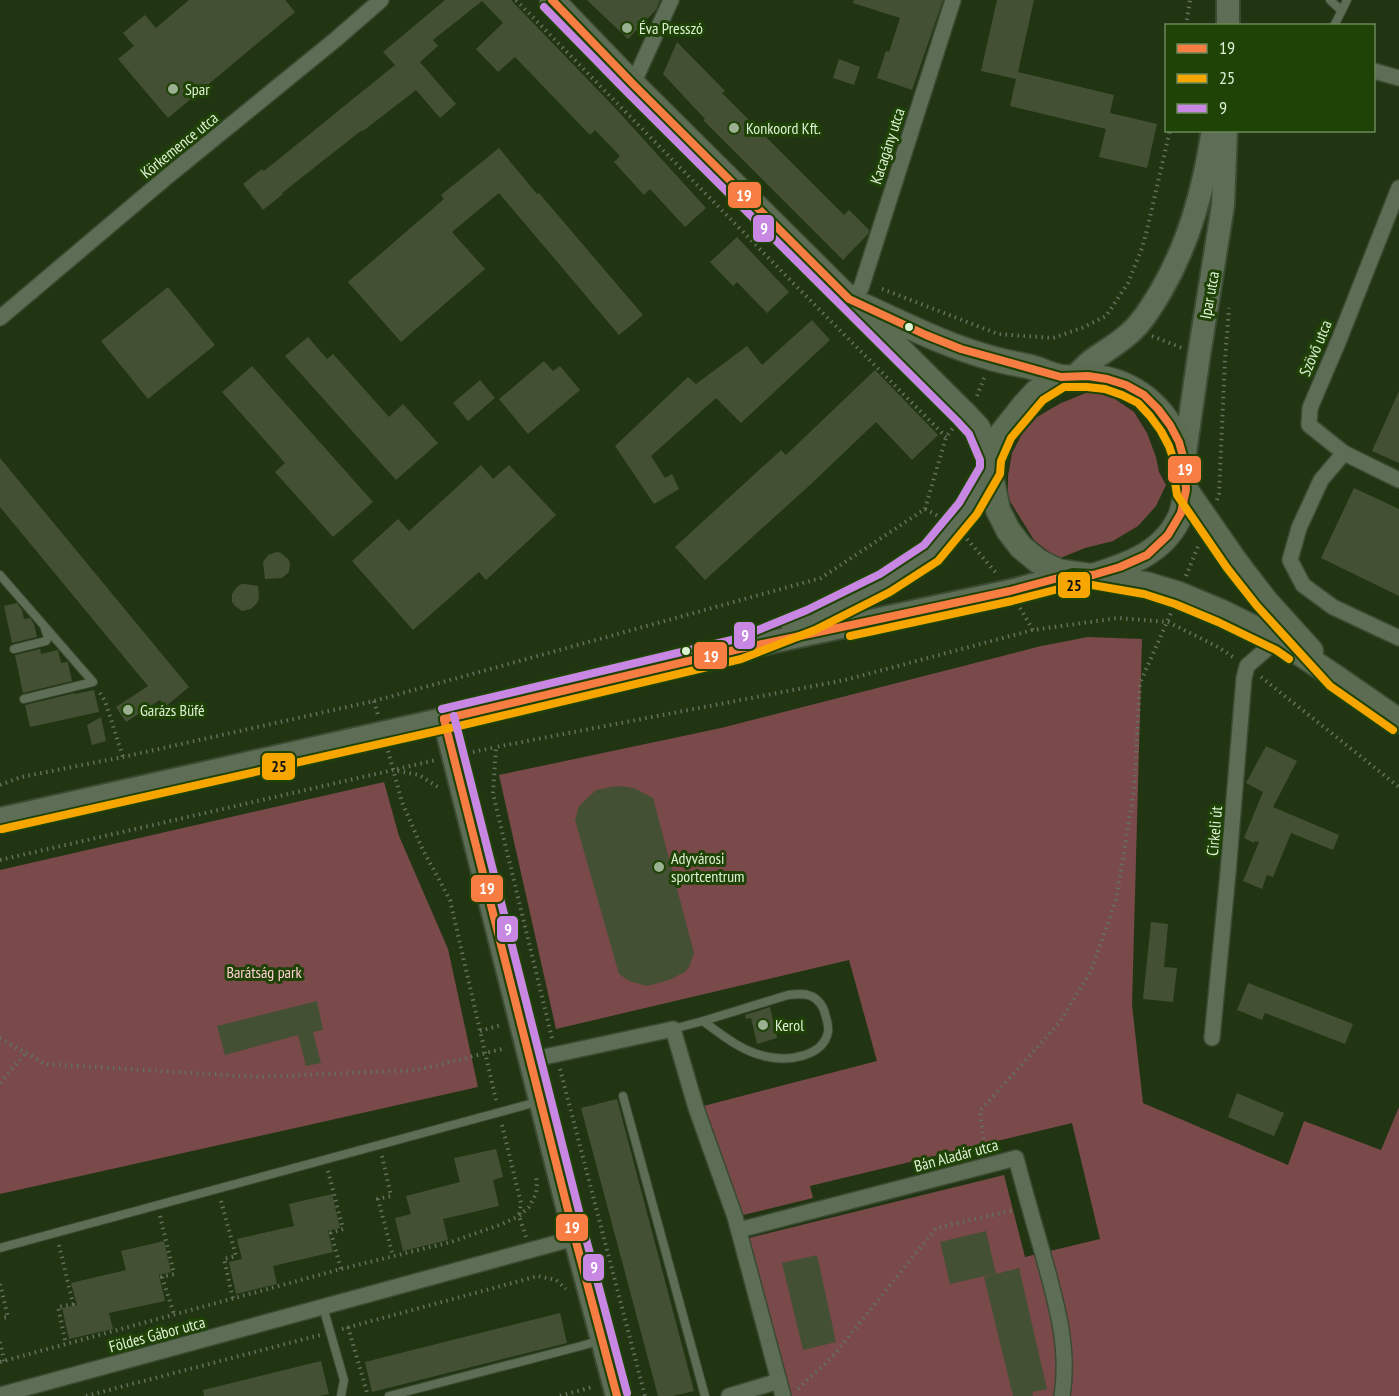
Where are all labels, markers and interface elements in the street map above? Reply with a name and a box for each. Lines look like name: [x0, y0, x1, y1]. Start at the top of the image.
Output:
place label: Éva Presszó: [639, 18, 703, 38]
marker: Éva Presszó: [620, 21, 634, 35]
legend: [1165, 24, 1375, 132]
text: 19: [1219, 36, 1235, 59]
text: 25: [1219, 66, 1235, 89]
place label: Spar: [185, 79, 210, 99]
marker: Spar: [166, 82, 180, 96]
text: 9: [1219, 96, 1227, 119]
street label: Kacagány utca: [865, 106, 909, 186]
street label: Körkemence utca: [136, 108, 222, 182]
place label: Konkoord Kft.: [746, 118, 821, 138]
marker: Konkoord Kft.: [727, 121, 741, 135]
line badge: 19: [727, 181, 762, 209]
text: 19: [736, 185, 752, 205]
line badge: 9: [752, 214, 775, 243]
text: 9: [760, 218, 768, 238]
street label: Ipar utca: [1195, 270, 1223, 320]
street label: Szövő utca: [1294, 317, 1336, 379]
unlabelled marker: [903, 321, 915, 333]
line badge: 19: [1167, 455, 1202, 484]
text: 19: [1177, 459, 1193, 479]
line badge: 25: [1057, 571, 1091, 599]
text: 25: [1066, 575, 1082, 595]
line badge: 9: [733, 621, 756, 650]
text: 9: [741, 625, 749, 645]
line badge: 19: [693, 641, 728, 670]
unlabelled marker: [680, 645, 692, 657]
text: 19: [703, 646, 719, 666]
place label: Garázs Büfé: [140, 700, 205, 720]
marker: Garázs Büfé: [121, 703, 135, 717]
line badge: 25: [261, 752, 296, 781]
text: 25: [271, 756, 287, 776]
street label: Cirkeli út: [1202, 805, 1226, 857]
place label: Adyvárosi sportcentrum: [671, 848, 745, 886]
marker: Adyvárosi sportcentrum: [652, 860, 666, 874]
line badge: 19: [470, 874, 504, 903]
text: 19: [479, 878, 495, 898]
line badge: 9: [496, 915, 519, 943]
text: 9: [504, 919, 512, 939]
park label: Barátság park: [226, 962, 302, 982]
place label: Kerol: [775, 1015, 804, 1035]
marker: Kerol: [756, 1018, 770, 1032]
street label: Bán Aladár utca: [912, 1134, 1000, 1176]
line badge: 19: [555, 1213, 589, 1242]
text: 19: [564, 1217, 580, 1237]
line badge: 9: [582, 1253, 605, 1282]
text: 9: [590, 1257, 598, 1277]
street label: Földes Gábor utca: [107, 1312, 207, 1356]

